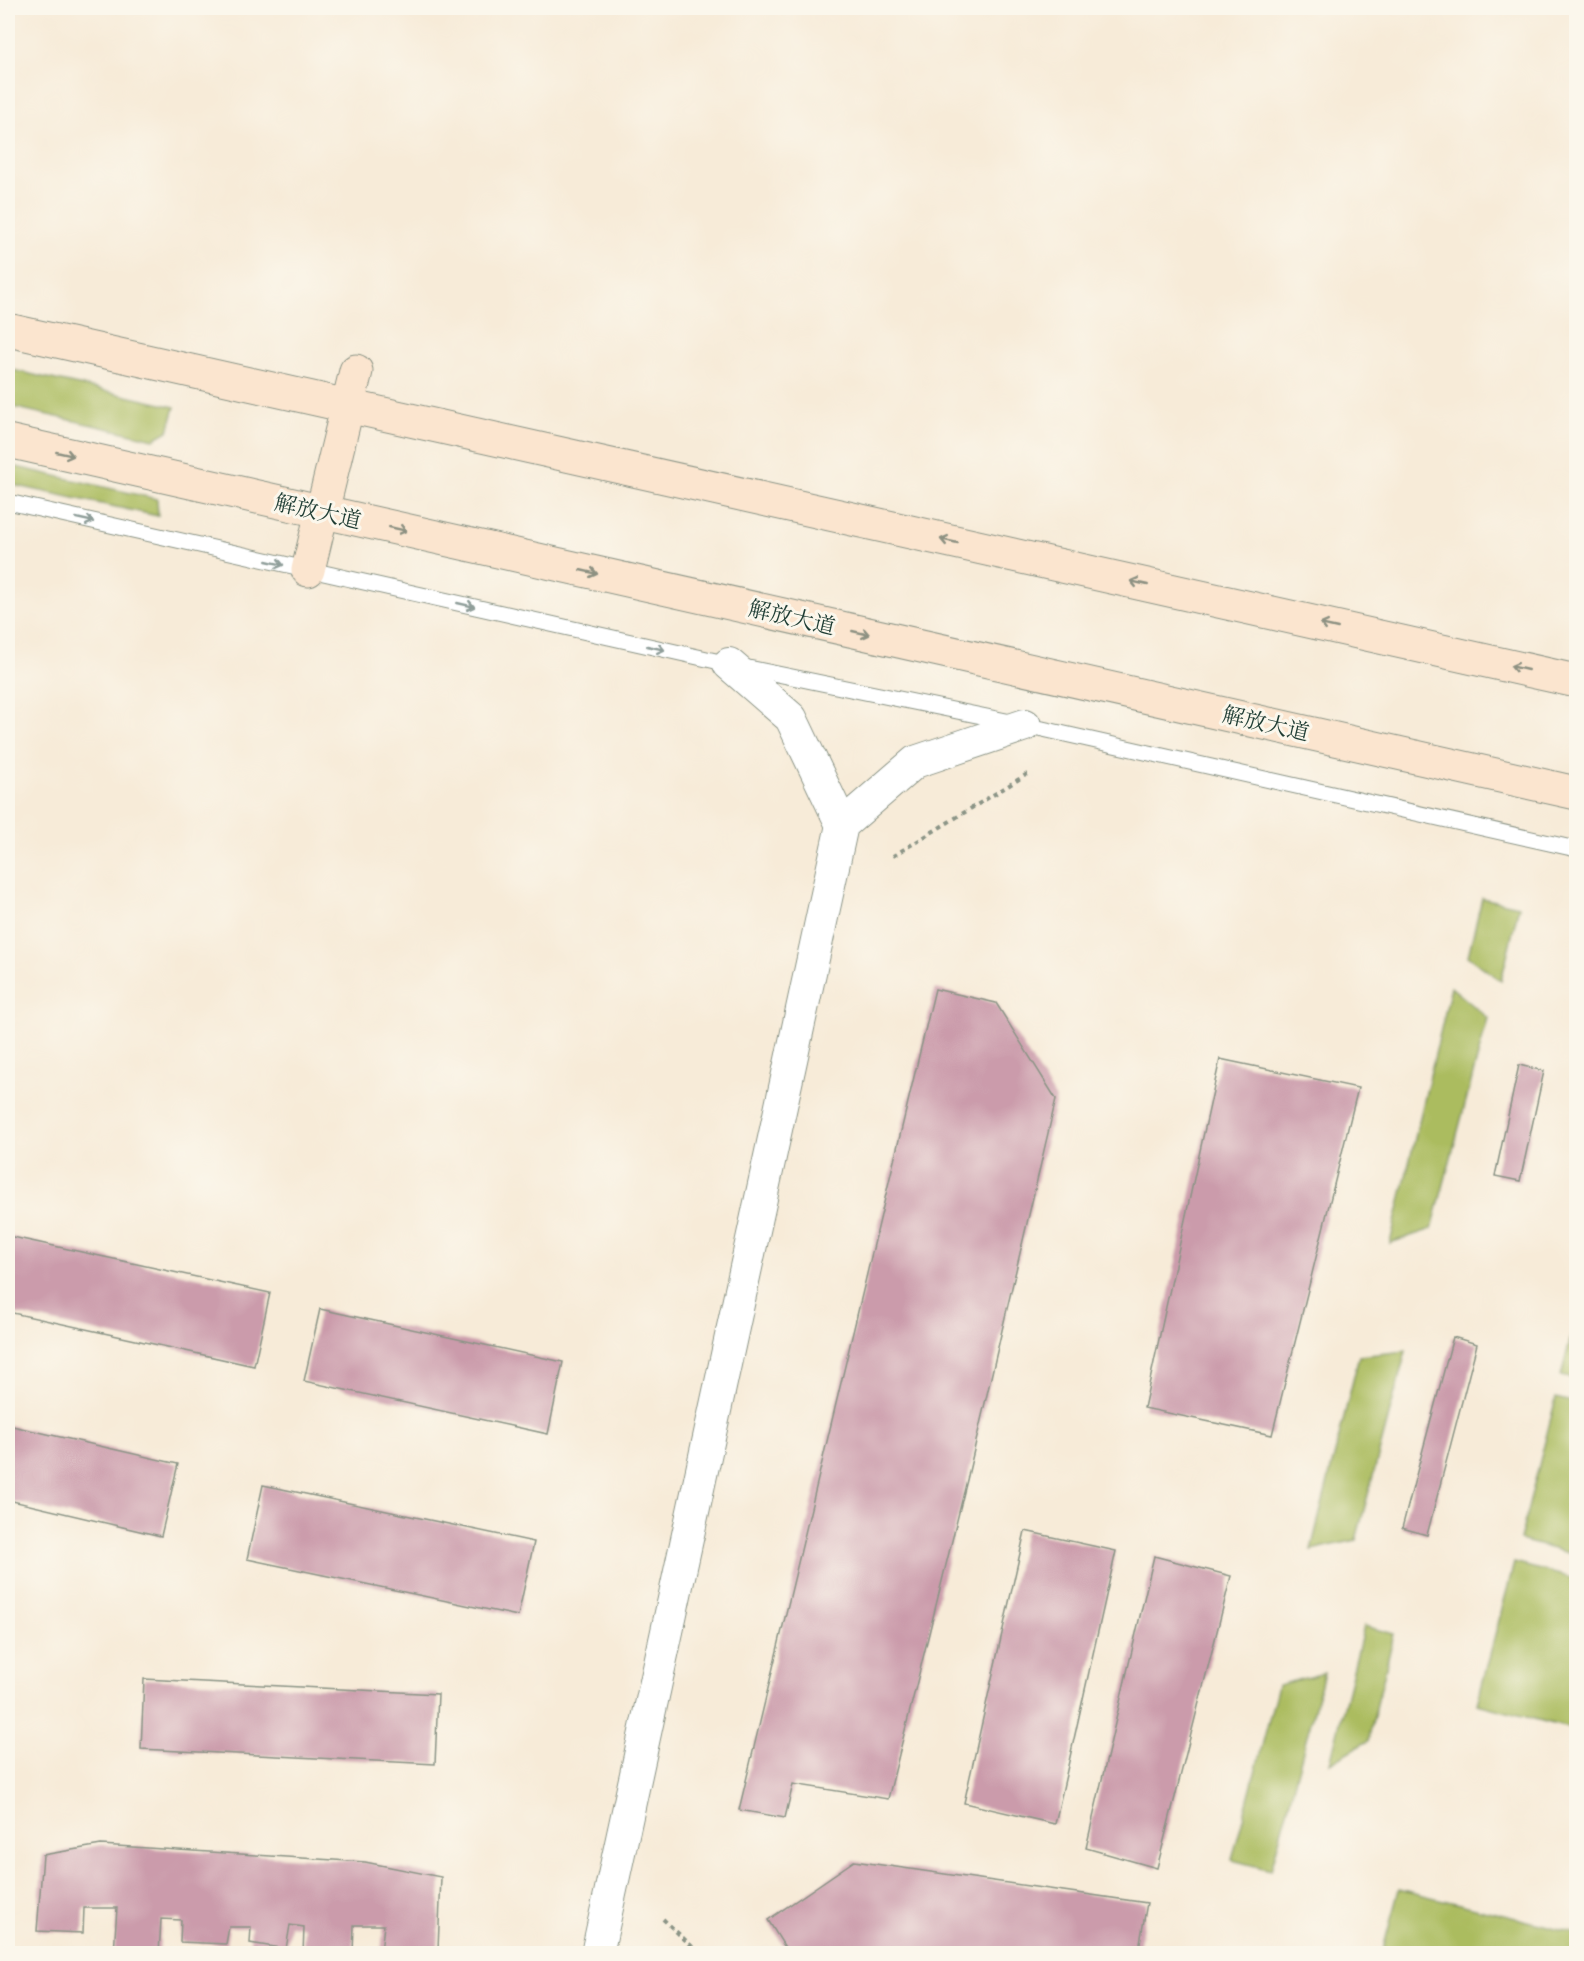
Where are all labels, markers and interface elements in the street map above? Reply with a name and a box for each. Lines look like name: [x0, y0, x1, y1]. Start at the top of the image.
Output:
one-way arrow: [54, 449, 74, 460]
street label: 解放大道: [272, 489, 364, 536]
one-way arrow: [75, 514, 94, 526]
one-way arrow: [388, 524, 408, 535]
one-way arrow: [939, 534, 958, 546]
one-way arrow: [266, 557, 285, 569]
one-way arrow: [579, 566, 598, 578]
one-way arrow: [1130, 577, 1149, 589]
street label: 解放大道: [746, 595, 838, 642]
one-way arrow: [455, 600, 475, 611]
one-way arrow: [1320, 620, 1339, 631]
one-way arrow: [851, 627, 870, 639]
one-way arrow: [646, 642, 665, 654]
one-way arrow: [1510, 662, 1529, 674]
street label: 解放大道: [1220, 701, 1312, 748]

